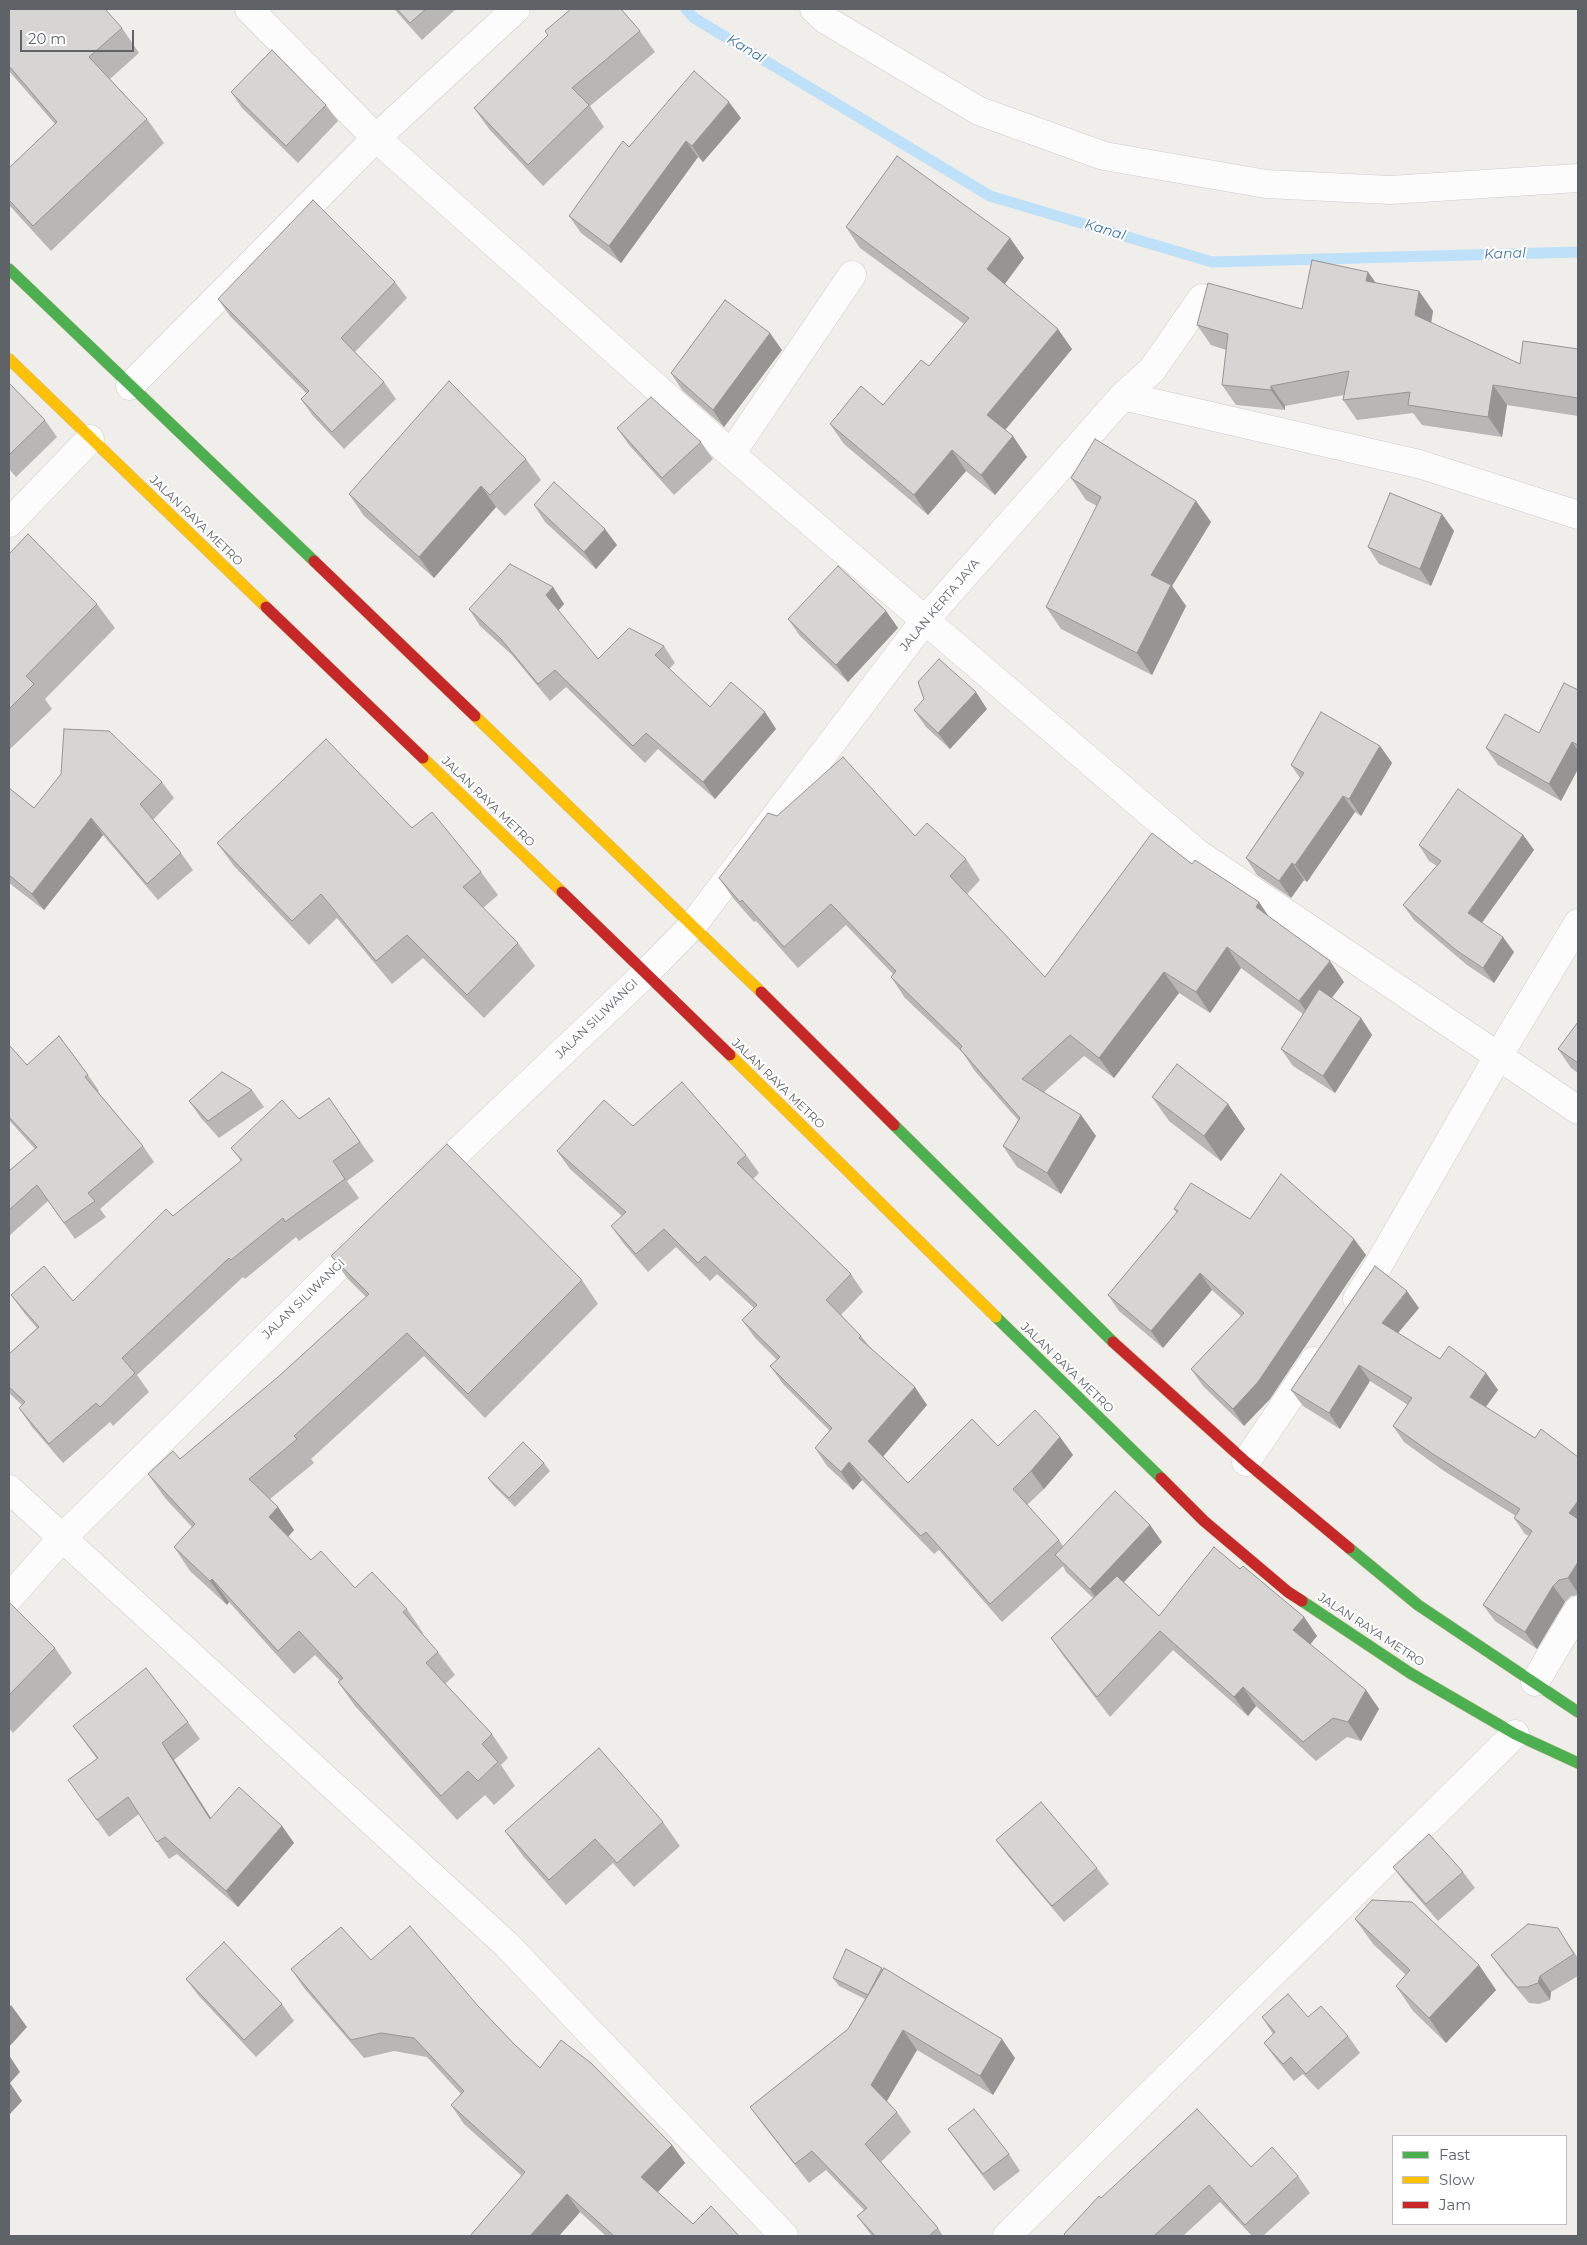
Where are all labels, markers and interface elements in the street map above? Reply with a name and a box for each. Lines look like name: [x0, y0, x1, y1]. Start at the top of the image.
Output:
scale bar: [22, 20, 136, 52]
text: 20 m: [28, 29, 66, 48]
water label: Kanal: [724, 31, 768, 67]
water label: Kanal: [1083, 216, 1127, 244]
water label: Kanal: [1484, 245, 1526, 263]
street label: JALAN RAYA METRO: [147, 473, 245, 569]
street label: JALAN KERTA JAYA: [897, 556, 983, 654]
street label: JALAN RAYA METRO: [439, 754, 537, 850]
street label: JALAN SILIWANGI: [553, 976, 641, 1062]
street label: JALAN RAYA METRO: [729, 1036, 827, 1132]
street label: JALAN SILIWANGI: [260, 1256, 348, 1342]
street label: JALAN RAYA METRO: [1018, 1320, 1116, 1416]
street label: JALAN RAYA METRO: [1315, 1590, 1427, 1670]
legend: [1392, 2135, 1567, 2225]
text: Fast: [1439, 2145, 1470, 2164]
text: Slow: [1439, 2170, 1475, 2189]
text: Jam: [1439, 2195, 1471, 2214]

